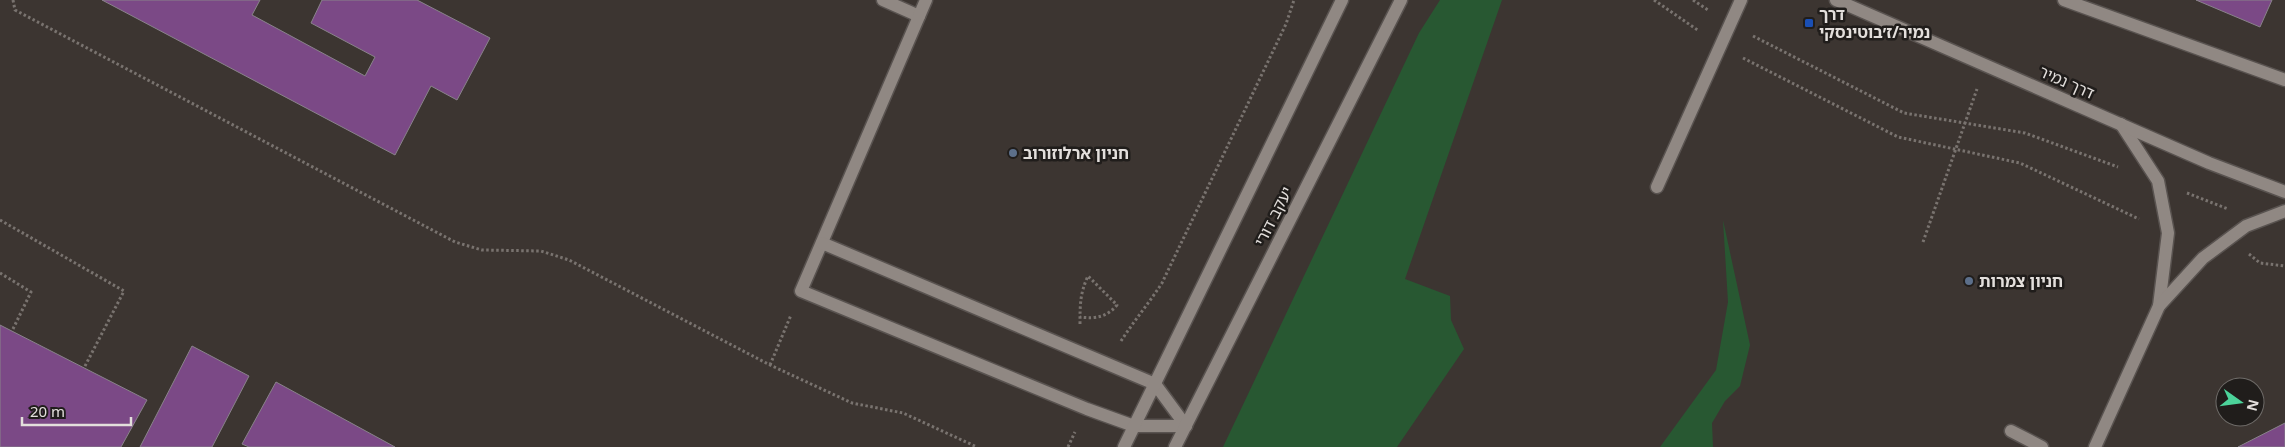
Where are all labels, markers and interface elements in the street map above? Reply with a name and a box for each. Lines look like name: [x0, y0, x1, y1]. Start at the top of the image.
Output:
place label: דרך נמיר/ז׳בוטינסקי: [1819, 3, 1930, 43]
marker: דרך נמיר/ז׳בוטינסקי: [1803, 17, 1815, 29]
street label: דרך נמיר: [2036, 60, 2098, 104]
place label: חניון ארלוזורוב: [1023, 142, 1129, 164]
marker: חניון ארלוזורוב: [1007, 147, 1019, 159]
street label: יעקב דורי: [1249, 183, 1297, 249]
place label: חניון צמרות: [1979, 270, 2063, 292]
marker: חניון צמרות: [1963, 275, 1975, 287]
north arrow: [2215, 377, 2265, 427]
scale bar: [22, 394, 131, 426]
text: N: [2243, 397, 2264, 413]
text: 20 m: [30, 401, 65, 421]

